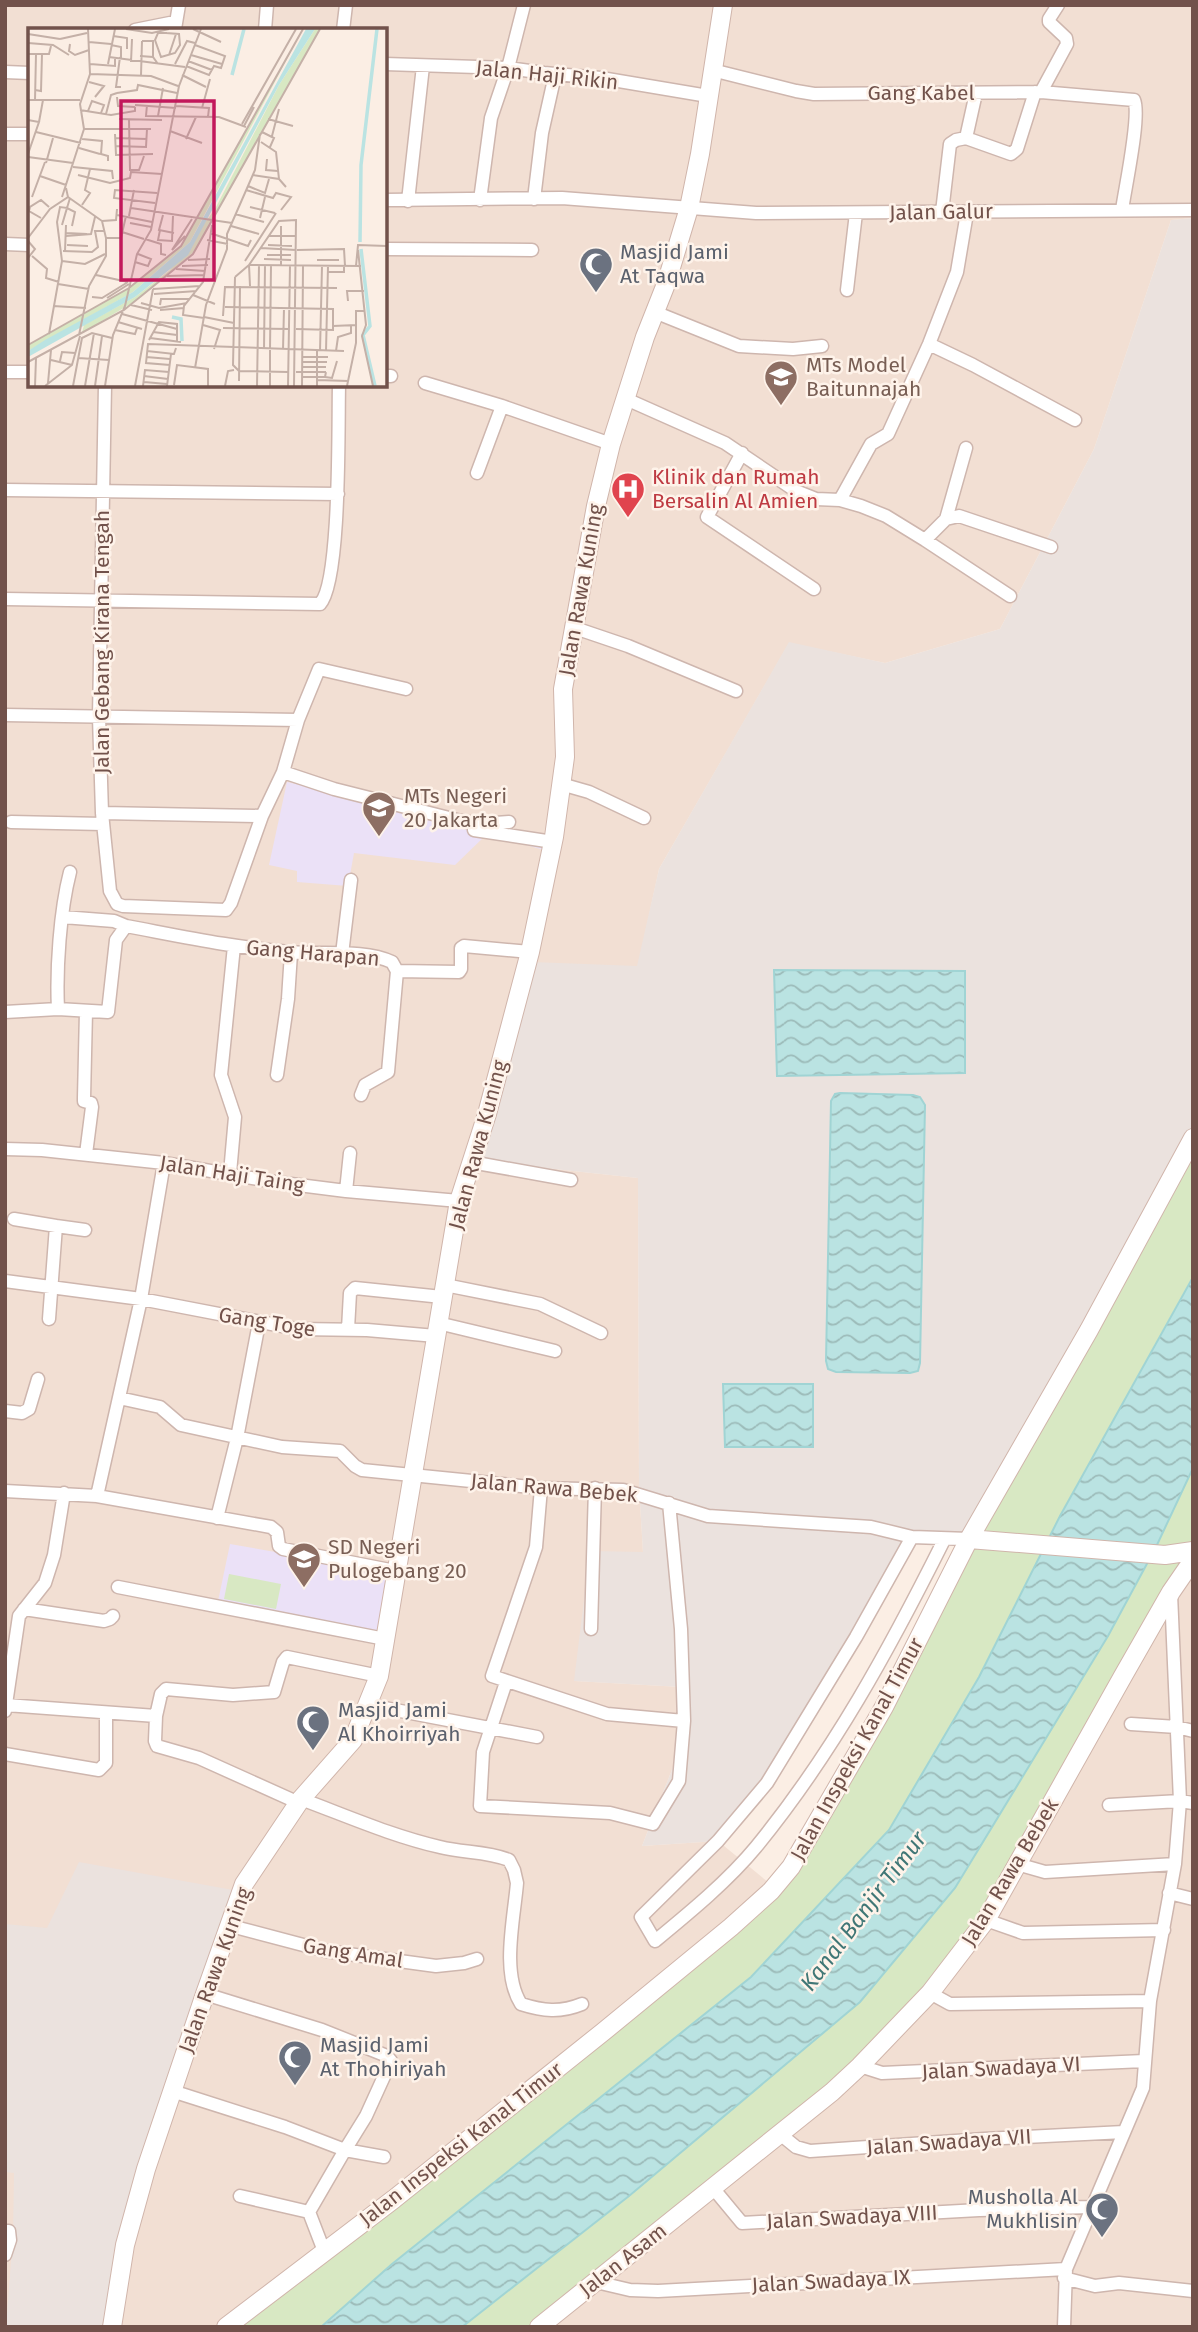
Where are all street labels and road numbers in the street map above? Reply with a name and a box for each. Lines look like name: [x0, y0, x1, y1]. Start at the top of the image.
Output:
street label: Jalan Haji Rikin: [474, 55, 620, 95]
street label: Gang Kabel: [867, 80, 975, 106]
street label: Jalan Galur: [889, 198, 993, 226]
street label: Jalan Rawa Kuning: [553, 502, 609, 678]
street label: Jalan Gebang Kirana Tengah: [89, 510, 115, 774]
street label: Gang Harapan: [245, 934, 381, 972]
street label: Jalan Rawa Kuning: [443, 1057, 513, 1233]
street label: Jalan Haji Taing: [158, 1150, 306, 1198]
street label: Gang Toge: [217, 1302, 317, 1342]
street label: Jalan Rawa Bebek: [469, 1468, 639, 1508]
street label: Jalan Inspeksi Kanal Timur: [785, 1633, 929, 1865]
street label: Jalan Rawa Bebek: [956, 1793, 1064, 1950]
street label: Jalan Rawa Kuning: [173, 1884, 257, 2056]
street label: Gang Amal: [301, 1932, 405, 1974]
street label: Jalan Swadaya VI: [921, 2051, 1081, 2085]
street label: Jalan Inspeksi Kanal Timur: [354, 2056, 568, 2232]
street label: Jalan Swadaya VII: [866, 2123, 1032, 2161]
street label: Jalan Swadaya VIII: [766, 2200, 938, 2234]
street label: Jalan Asam: [574, 2218, 672, 2302]
street label: Jalan Swadaya IX: [751, 2264, 912, 2298]

